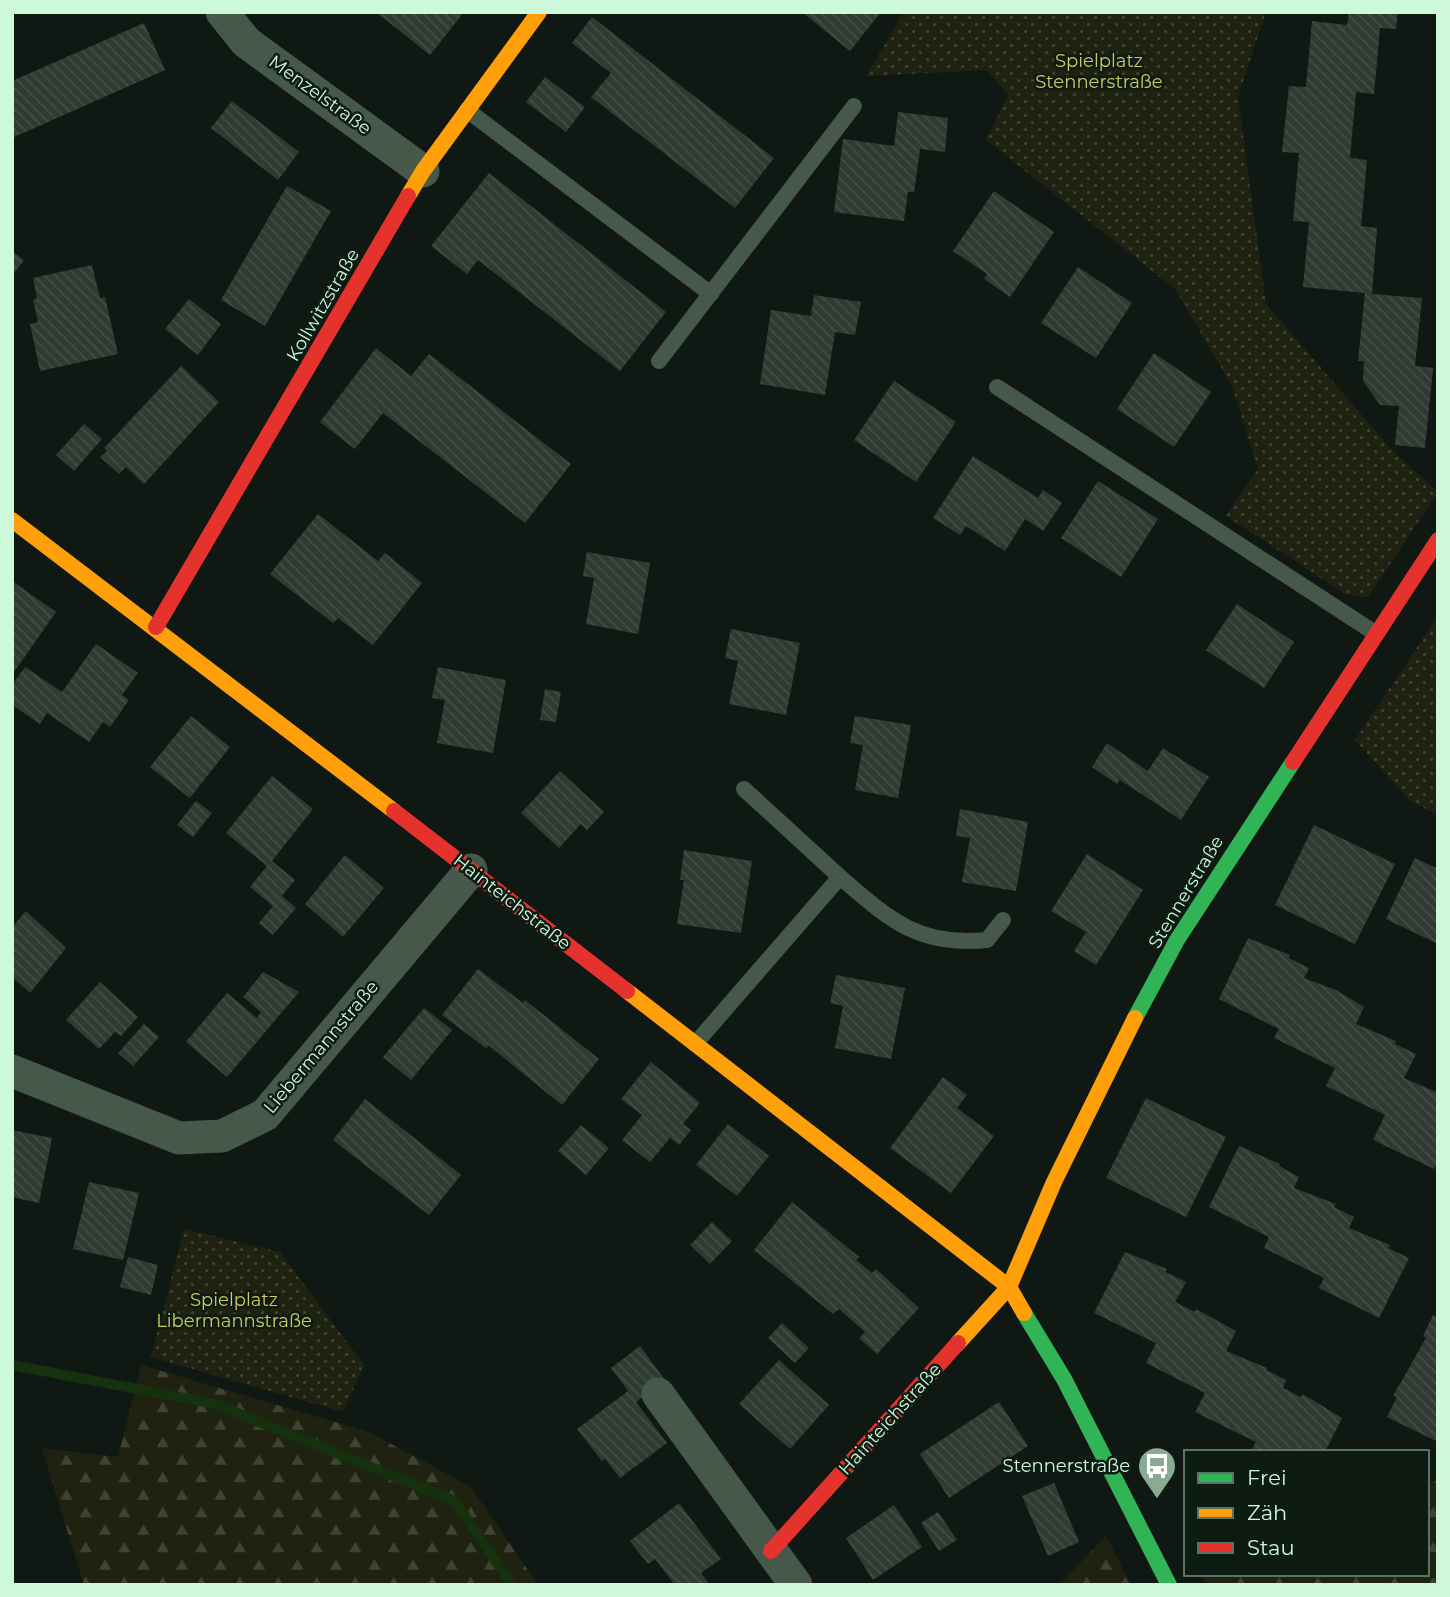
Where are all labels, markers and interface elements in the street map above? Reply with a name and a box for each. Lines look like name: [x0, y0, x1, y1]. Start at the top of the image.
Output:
park label: Spielplatz Stennerstraße: [1035, 50, 1163, 93]
street label: Menzelstraße: [265, 51, 376, 140]
street label: Kollwitzstraße: [282, 245, 364, 365]
street label: Stennerstraße: [1144, 832, 1228, 952]
street label: Hainteichstraße: [449, 849, 575, 955]
street label: Liebermannstraße: [259, 976, 383, 1118]
park label: Spielplatz Libermannstraße: [156, 1289, 312, 1332]
street label: Hainteichstraße: [834, 1358, 946, 1480]
bus stop icon: Stennerstraße: [1136, 1445, 1178, 1500]
legend: [1184, 1450, 1429, 1576]
place label: Stennerstraße: [1003, 1455, 1130, 1477]
text: Frei: [1247, 1465, 1287, 1490]
text: Zäh: [1247, 1500, 1287, 1525]
text: Stau: [1247, 1535, 1295, 1560]

